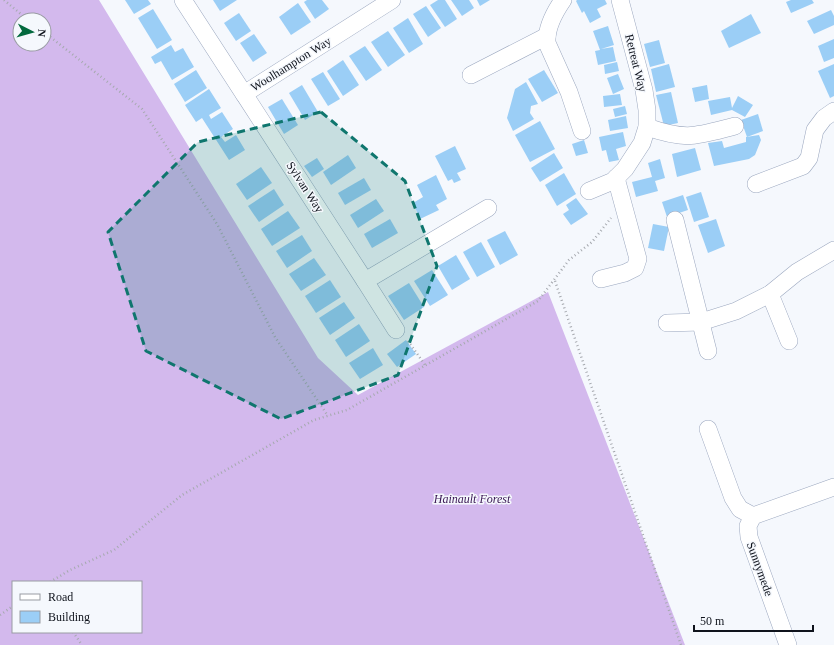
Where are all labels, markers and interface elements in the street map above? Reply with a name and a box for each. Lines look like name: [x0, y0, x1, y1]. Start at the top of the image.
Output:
north arrow: [12, 12, 52, 52]
text: N: [36, 28, 48, 38]
street label: Retreat Way: [622, 33, 650, 93]
street label: Woolhampton Way: [248, 34, 334, 94]
street label: Sylvan Way: [283, 159, 327, 215]
park label: Hainault Forest: [433, 492, 511, 506]
street label: Sunnymede: [744, 540, 776, 598]
legend: [12, 581, 142, 633]
text: Road: [48, 590, 73, 604]
scale bar: [694, 607, 813, 633]
text: Building: [48, 610, 90, 624]
text: 50 m: [700, 614, 725, 628]

